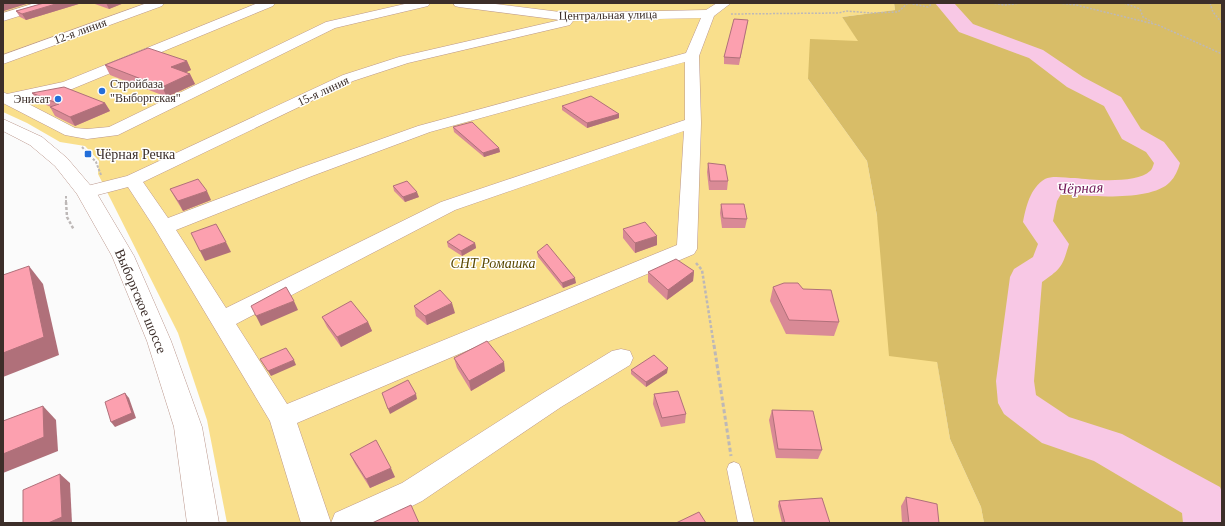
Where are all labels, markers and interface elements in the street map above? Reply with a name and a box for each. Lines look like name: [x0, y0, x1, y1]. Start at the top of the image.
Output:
street label: Центральная улица: [559, 7, 658, 23]
street label: 12-я линия: [52, 15, 109, 47]
street label: 15-я линия: [295, 73, 351, 109]
place label: Стройбаза "Выборгская": [110, 77, 181, 105]
marker: Стройбаза "Выборгская": [97, 86, 107, 96]
place label: Энисат: [14, 92, 51, 106]
marker: Энисат: [53, 94, 63, 104]
place label: Чёрная Речка: [96, 147, 176, 162]
marker: Чёрная Речка: [83, 149, 93, 159]
water label: Чёрная: [1057, 179, 1103, 197]
street label: Выборгское шоссе: [112, 247, 169, 356]
park label: СНТ Ромашка: [451, 256, 535, 271]

